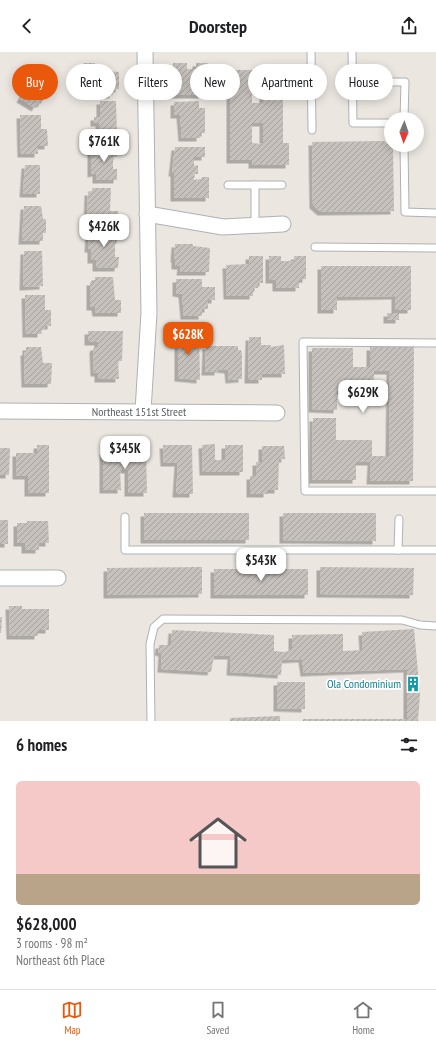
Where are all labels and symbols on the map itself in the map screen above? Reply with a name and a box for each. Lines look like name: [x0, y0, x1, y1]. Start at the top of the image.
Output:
north arrow: [384, 112, 424, 152]
pin: $761K: [76, 129, 132, 163]
pin: $426K: [76, 214, 132, 248]
pin: $628K: [160, 322, 216, 356]
pin: $629K: [335, 380, 391, 414]
street label: Northeast 151st Street: [92, 404, 187, 419]
pin: $345K: [97, 436, 153, 470]
pin: $543K: [233, 548, 289, 582]
building icon: Ola Condominium: [404, 675, 422, 693]
place label: Ola Condominium: [327, 676, 401, 691]

